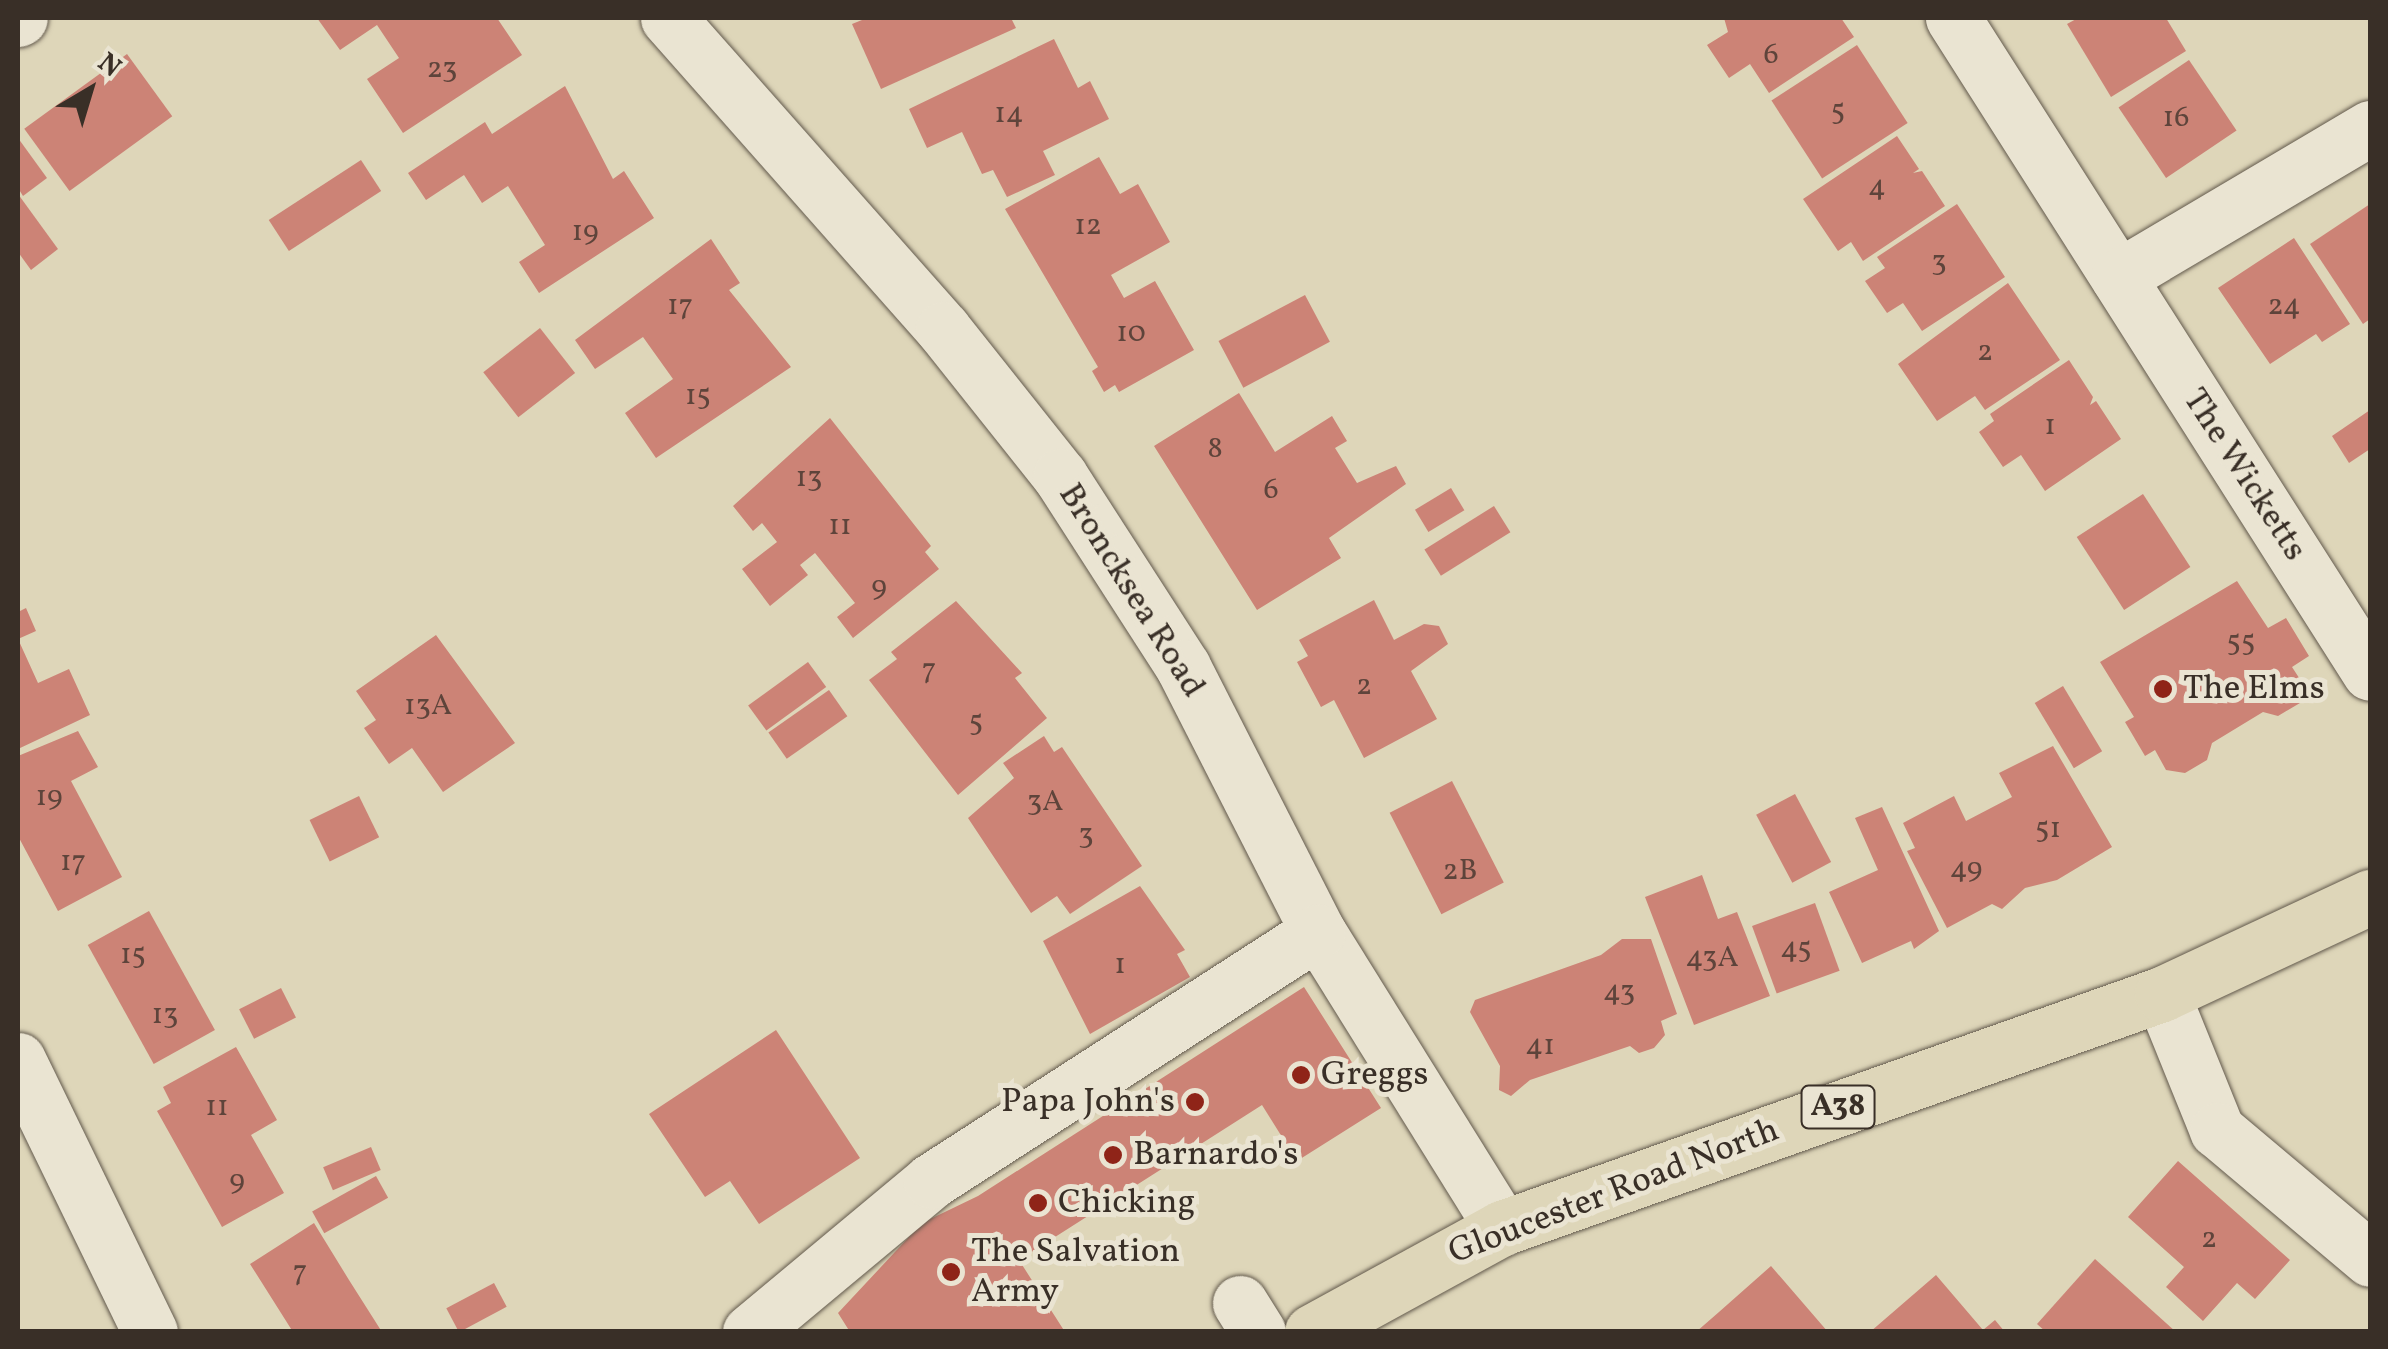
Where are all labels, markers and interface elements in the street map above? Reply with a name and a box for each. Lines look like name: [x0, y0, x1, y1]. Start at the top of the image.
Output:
house number: 6: [1763, 37, 1779, 73]
north arrow: [40, 40, 140, 140]
text: N: [89, 44, 129, 88]
house number: 23: [427, 51, 457, 87]
house number: 5: [1831, 93, 1845, 129]
house number: 14: [994, 96, 1024, 132]
house number: 16: [2163, 100, 2189, 136]
house number: 4: [1868, 169, 1886, 205]
house number: 12: [1074, 208, 1102, 244]
house number: 19: [571, 214, 599, 250]
house number: 3: [1931, 244, 1947, 280]
house number: 17: [667, 288, 693, 324]
house number: 24: [2267, 288, 2301, 324]
house number: 10: [1116, 315, 1146, 351]
house number: 2: [1977, 334, 1993, 370]
house number: 15: [685, 378, 711, 414]
street label: The Wicketts: [2172, 381, 2316, 569]
house number: 1: [2044, 408, 2056, 444]
house number: 8: [1207, 431, 1223, 467]
house number: 13: [795, 460, 823, 496]
house number: 6: [1263, 472, 1279, 508]
street label: Broncksea Road: [1048, 476, 1214, 706]
house number: 11: [828, 508, 852, 544]
house number: 9: [871, 569, 887, 605]
house number: 55: [2227, 624, 2255, 660]
house number: 7: [922, 652, 936, 688]
house number: 2: [1356, 668, 1372, 704]
place label: The Elms: [2183, 668, 2325, 710]
marker: The Elms: [2152, 678, 2174, 700]
house number: 13A: [404, 688, 452, 724]
house number: 5: [969, 704, 983, 740]
house number: 19: [35, 779, 63, 815]
house number: 3A: [1027, 784, 1063, 820]
house number: 51: [2035, 811, 2061, 847]
house number: 3: [1078, 817, 1094, 853]
house number: 17: [60, 844, 86, 880]
house number: 49: [1950, 851, 1982, 887]
house number: 2B: [1443, 853, 1477, 889]
house number: 45: [1780, 931, 1812, 967]
house number: 15: [120, 937, 146, 973]
house number: 43A: [1685, 940, 1739, 976]
house number: 1: [1114, 947, 1126, 983]
house number: 43: [1603, 974, 1635, 1010]
house number: 13: [151, 997, 179, 1033]
house number: 41: [1525, 1028, 1555, 1064]
place label: Greggs: [1321, 1054, 1429, 1096]
marker: Greggs: [1290, 1064, 1312, 1086]
road number: A38: [1800, 1080, 1876, 1134]
place label: Papa John's: [1001, 1081, 1175, 1123]
house number: 11: [205, 1089, 229, 1125]
marker: Papa John's: [1184, 1091, 1206, 1113]
street label: Gloucester Road North: [1443, 1110, 1785, 1274]
place label: Barnardo's: [1133, 1134, 1298, 1176]
marker: Barnardo's: [1102, 1144, 1124, 1166]
house number: 9: [229, 1163, 245, 1199]
place label: Chicking: [1058, 1182, 1195, 1224]
marker: Chicking: [1027, 1192, 1049, 1214]
house number: 2: [2201, 1221, 2217, 1257]
place label: The Salvation Army: [971, 1231, 1180, 1313]
house number: 7: [293, 1254, 307, 1290]
marker: The Salvation Army: [940, 1261, 962, 1283]

